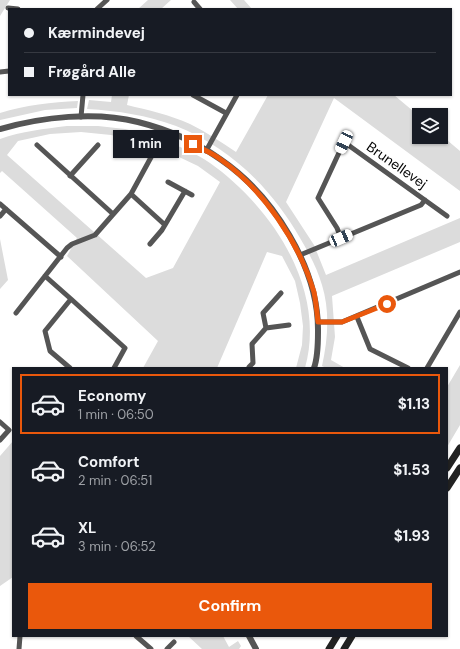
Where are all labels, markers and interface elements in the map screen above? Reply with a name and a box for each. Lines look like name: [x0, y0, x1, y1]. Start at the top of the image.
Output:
text: Kærmindevej: [48, 23, 145, 43]
text: Frøgård Alle: [48, 62, 136, 82]
map controls: [412, 108, 448, 144]
button: layers: [412, 108, 448, 144]
car: [333, 129, 355, 155]
callout: 1 min: [113, 130, 179, 158]
text: 1 min: [130, 135, 162, 152]
route end: [184, 135, 202, 153]
street label: Brunellevej: [363, 138, 431, 192]
car: [328, 228, 354, 248]
route start: [378, 295, 396, 313]
icon: car: [30, 386, 66, 422]
text: Economy: [78, 386, 146, 406]
text: $1.13: [398, 394, 430, 414]
text: 1 min · 06:50: [78, 406, 154, 423]
icon: car: [30, 452, 66, 488]
text: Comfort: [78, 452, 139, 472]
text: $1.53: [393, 460, 430, 480]
text: 2 min · 06:51: [78, 472, 152, 489]
icon: car: [30, 518, 66, 554]
text: XL: [78, 518, 96, 538]
text: $1.93: [394, 526, 430, 546]
text: 3 min · 06:52: [78, 538, 156, 555]
button: Confirm: [28, 583, 432, 629]

